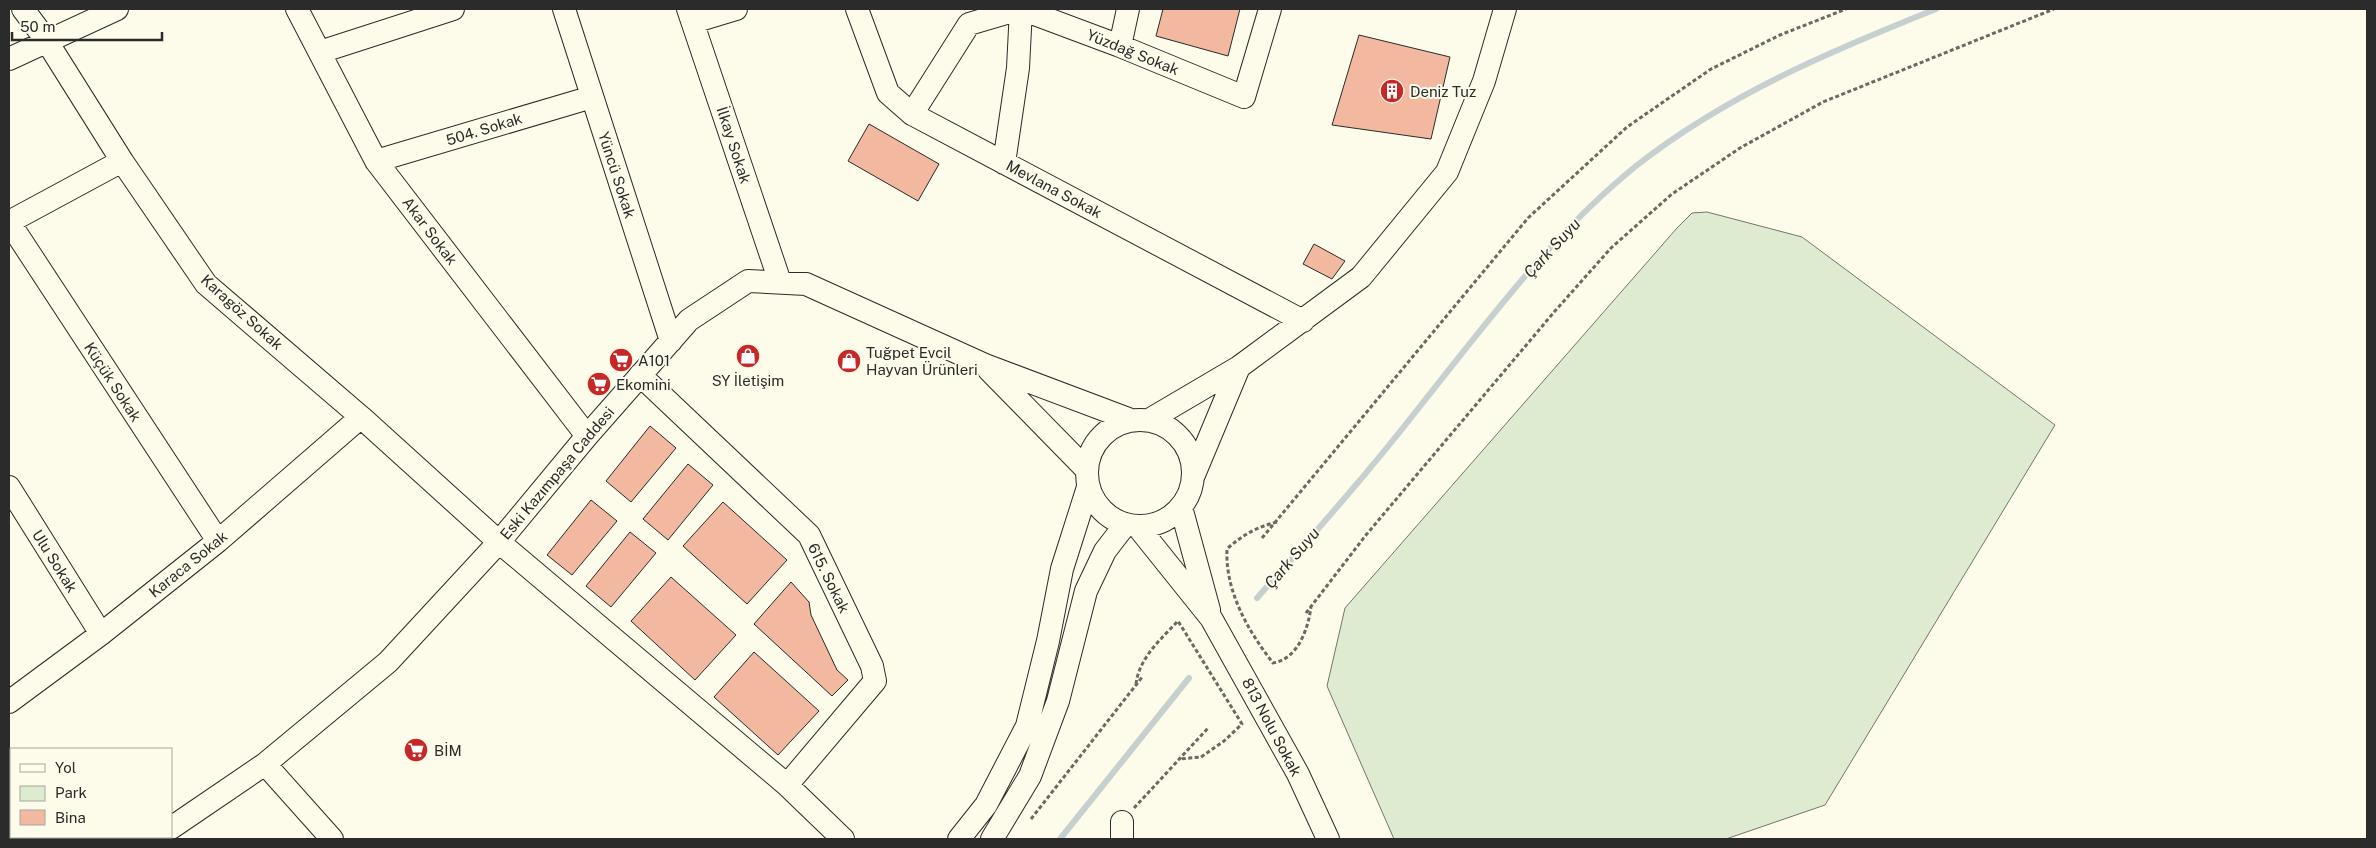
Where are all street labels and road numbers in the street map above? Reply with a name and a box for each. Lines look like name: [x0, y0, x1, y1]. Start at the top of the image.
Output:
street label: Yüzdağ Sokak: [1084, 26, 1182, 78]
street label: İlkay Sokak: [714, 104, 755, 186]
street label: 504. Sokak: [444, 109, 524, 149]
street label: Yüncü Sokak: [595, 130, 639, 220]
street label: Mevlana Sokak: [1003, 157, 1105, 221]
street label: Akar Sokak: [399, 194, 461, 268]
street label: Karagöz Sokak: [198, 271, 286, 353]
street label: Küçük Sokak: [81, 339, 145, 425]
street label: Eski Kazımpaşa Caddesi: [497, 403, 617, 543]
street label: Ulu Sokak: [29, 527, 81, 595]
street label: Karaca Sokak: [145, 527, 231, 601]
street label: 615. Sokak: [805, 540, 853, 616]
street label: 813 Nolu Sokak: [1239, 675, 1305, 779]

